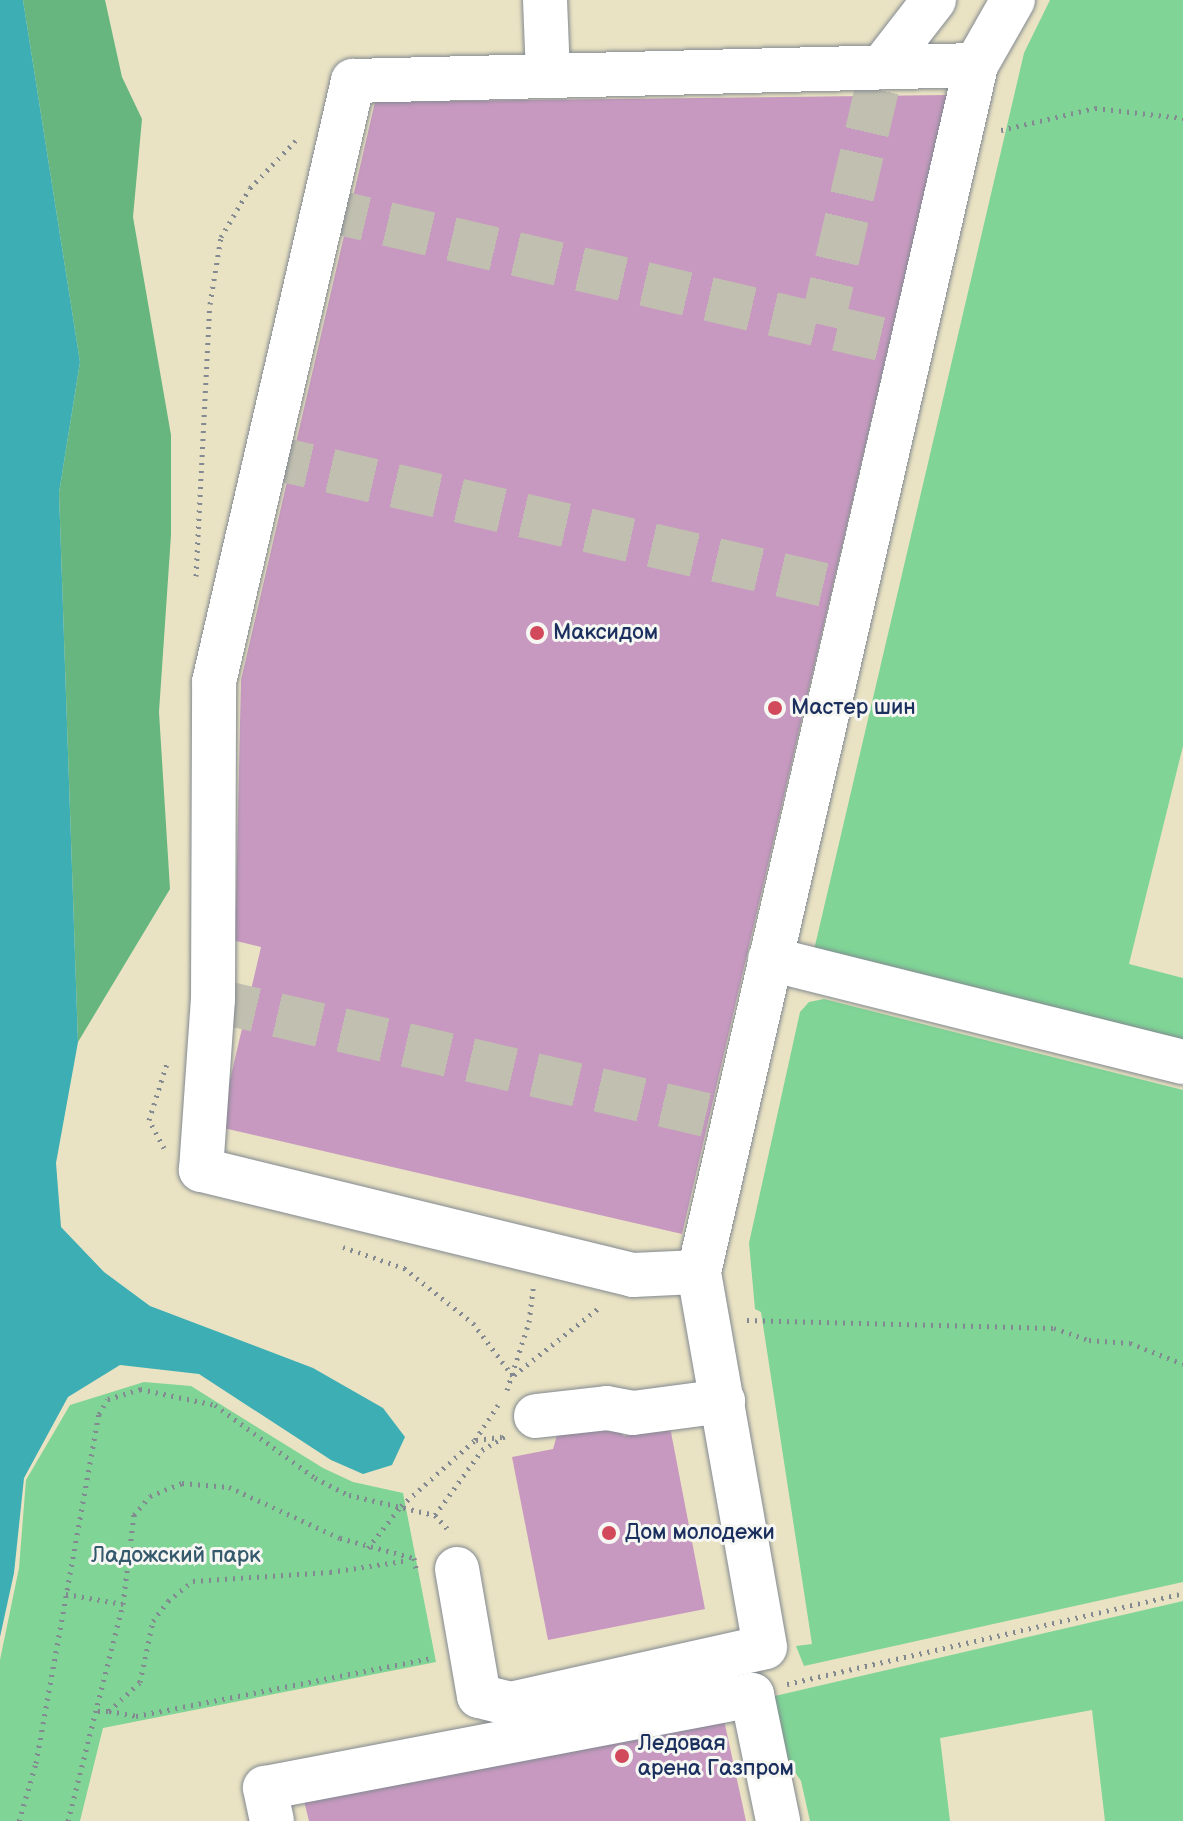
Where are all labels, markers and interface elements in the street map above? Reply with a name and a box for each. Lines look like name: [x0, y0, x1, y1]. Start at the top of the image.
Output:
place label: Максидом: [553, 620, 658, 646]
marker: Максидом: [528, 624, 546, 642]
place label: Мастер шин: [791, 695, 916, 721]
marker: Мастер шин: [766, 699, 784, 717]
place label: Дом молодежи: [625, 1520, 775, 1546]
marker: Дом молодежи: [600, 1524, 618, 1542]
park label: Ладожский парк: [91, 1543, 261, 1569]
place label: Ледовая арена Газпром: [638, 1730, 794, 1782]
marker: Ледовая арена Газпром: [613, 1747, 631, 1765]

